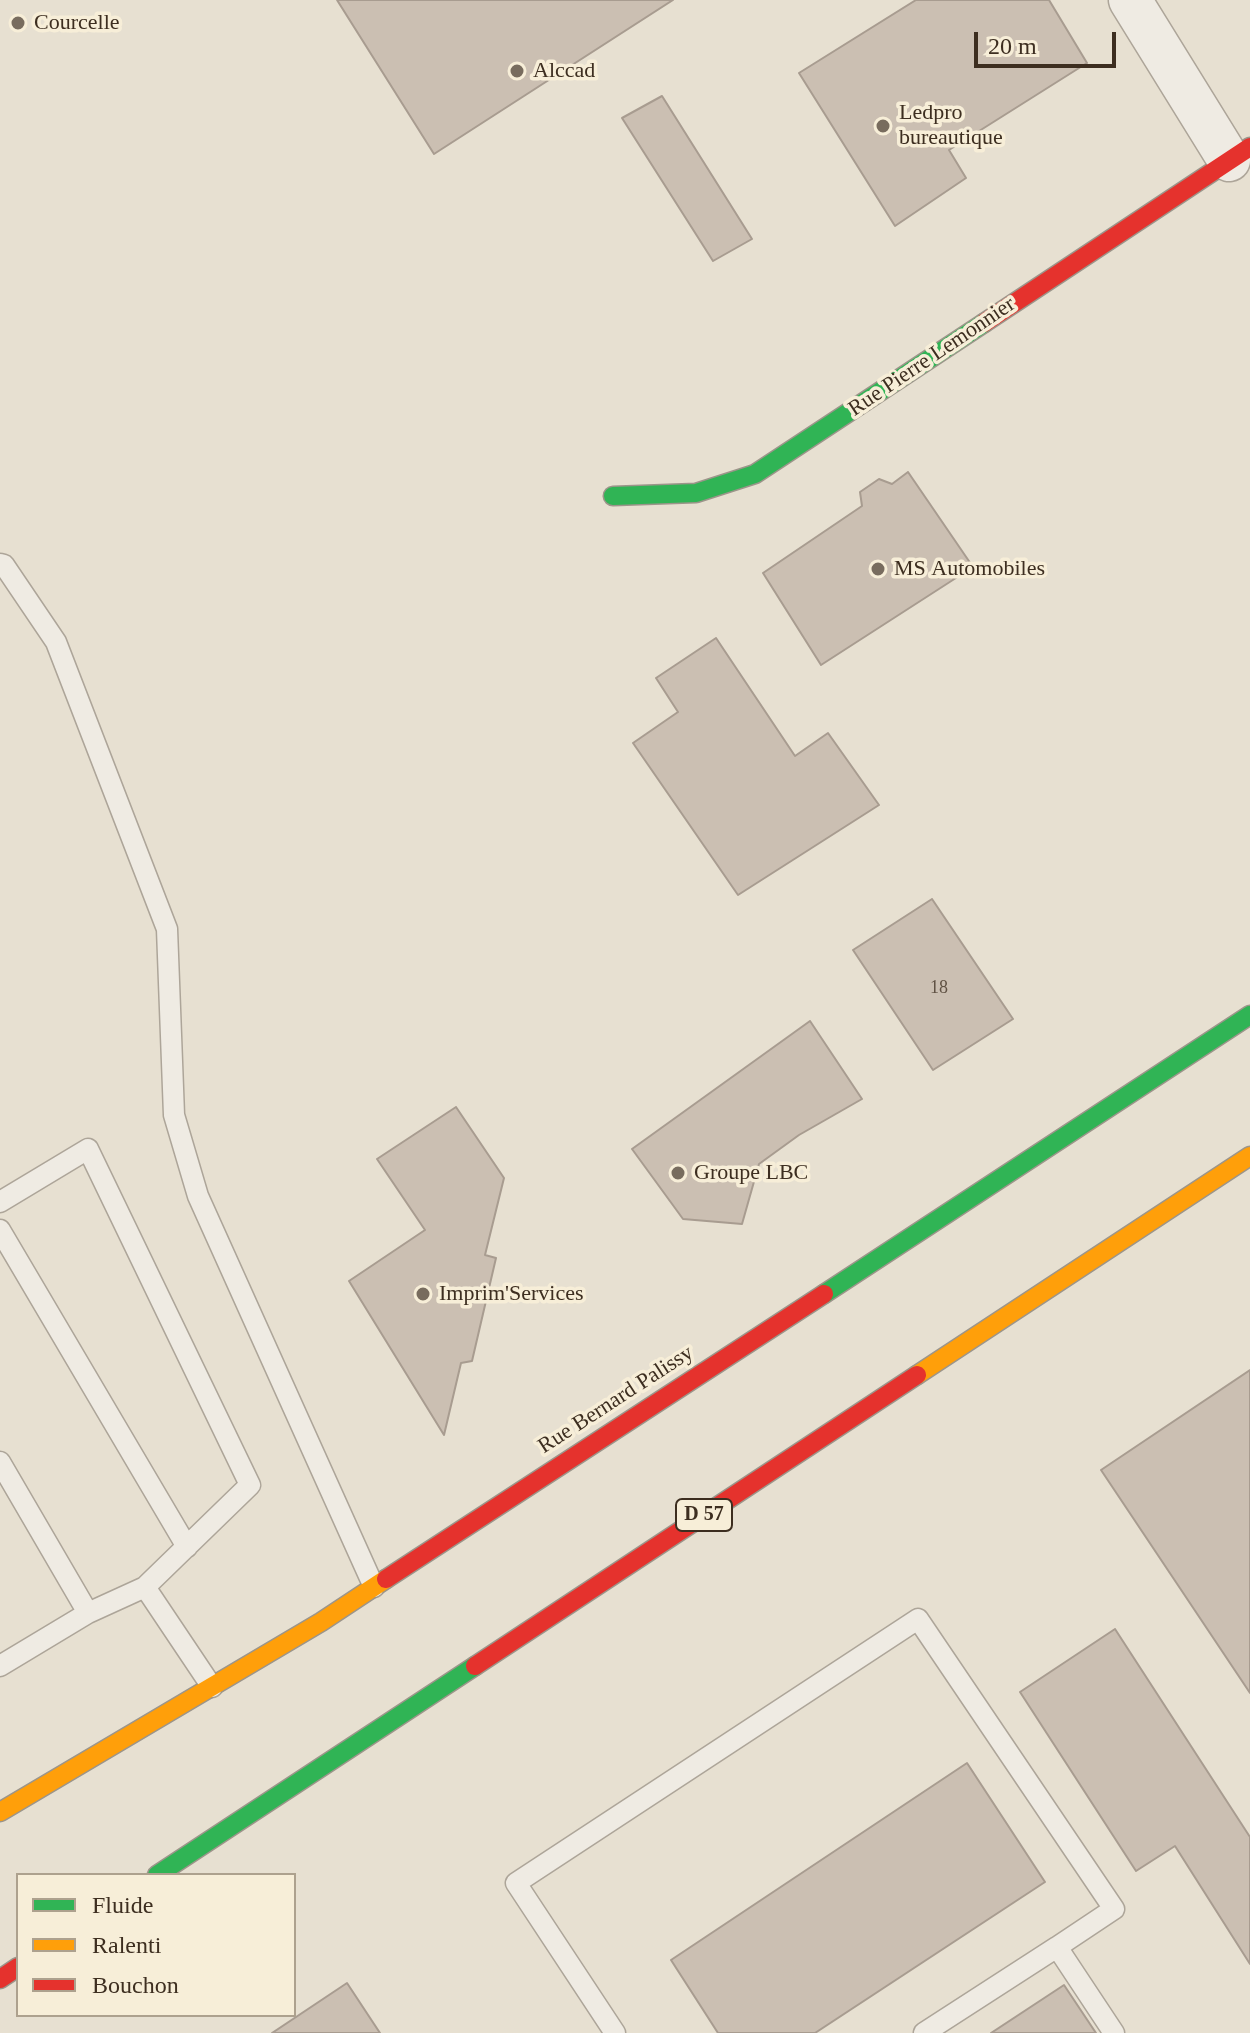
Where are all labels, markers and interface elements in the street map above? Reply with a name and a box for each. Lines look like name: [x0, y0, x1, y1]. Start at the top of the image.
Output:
place label: Courcelle: [34, 10, 120, 36]
marker: Courcelle: [9, 14, 27, 32]
scale bar: [978, 16, 1120, 66]
text: 20 m: [988, 33, 1037, 59]
place label: Alccad: [533, 58, 595, 84]
marker: Alccad: [508, 62, 526, 80]
place label: Ledpro bureautique: [899, 100, 1003, 152]
marker: Ledpro bureautique: [874, 117, 892, 135]
street label: Rue Pierre Lemonnier: [844, 291, 1020, 423]
place label: MS Automobiles: [894, 556, 1045, 582]
marker: MS Automobiles: [869, 560, 887, 578]
house number: 18: [930, 977, 948, 999]
place label: Groupe LBC: [694, 1160, 808, 1186]
marker: Groupe LBC: [669, 1164, 687, 1182]
place label: Imprim'Services: [439, 1281, 583, 1307]
marker: Imprim'Services: [414, 1285, 432, 1303]
street label: Rue Bernard Palissy: [533, 1340, 699, 1460]
road number: D 57: [676, 1499, 732, 1531]
legend: [16, 1873, 296, 2017]
text: Fluide: [92, 1892, 153, 1918]
text: Ralenti: [92, 1932, 161, 1958]
text: Bouchon: [92, 1972, 179, 1998]

